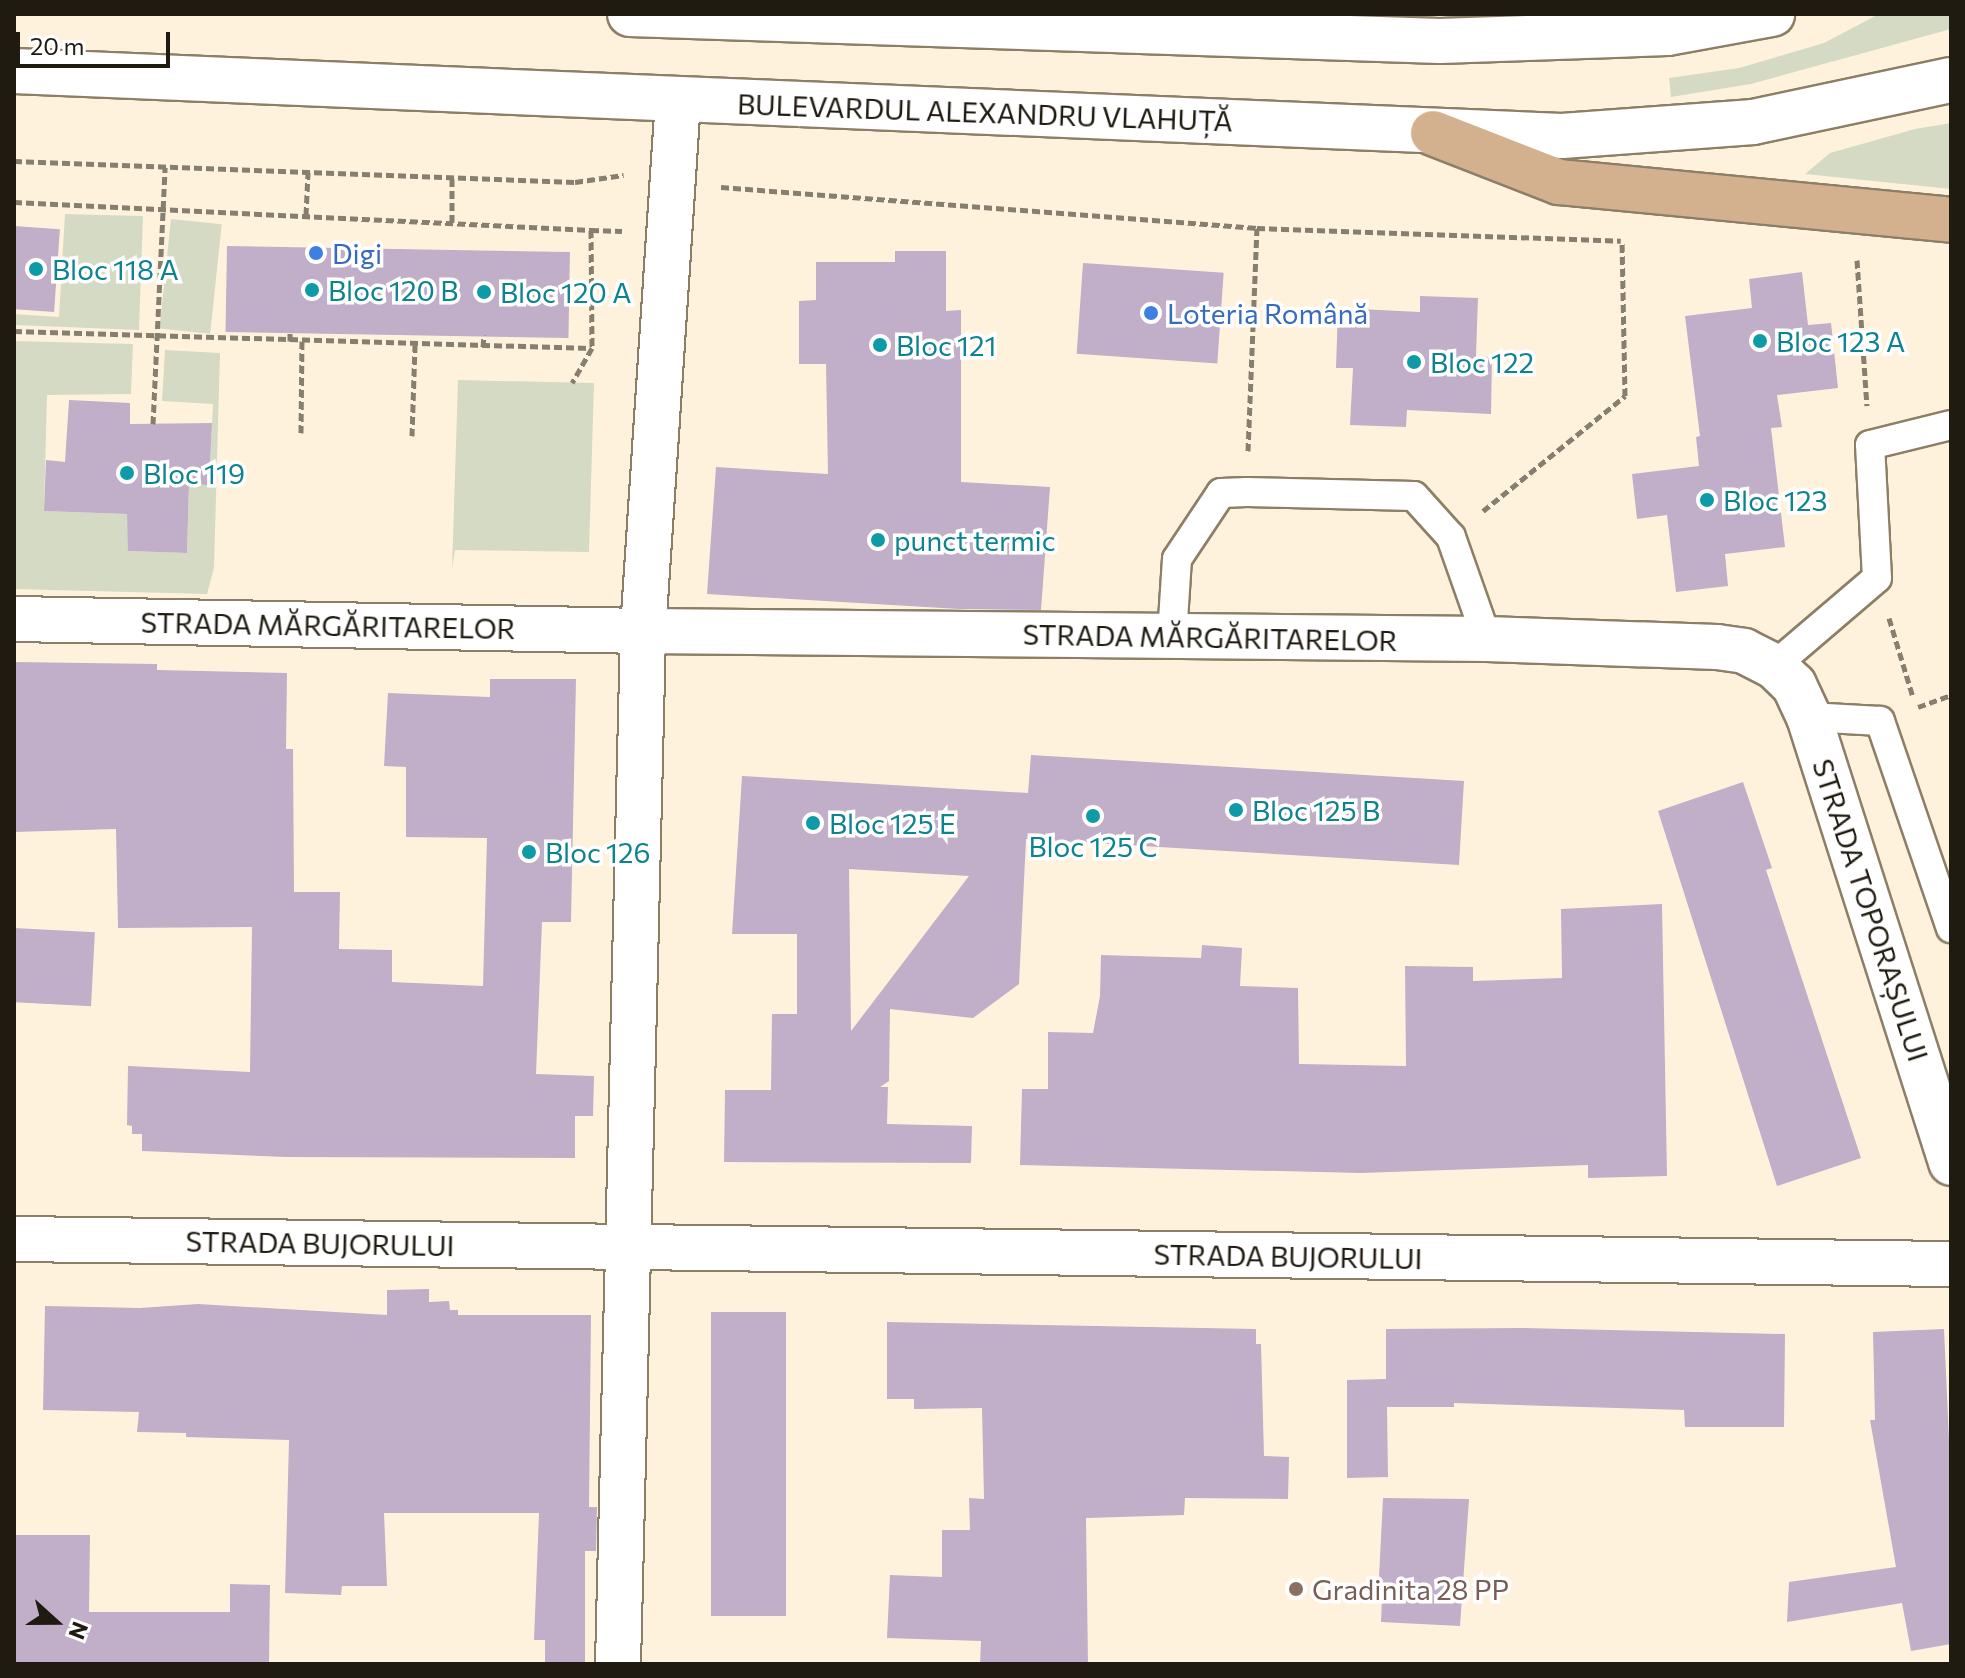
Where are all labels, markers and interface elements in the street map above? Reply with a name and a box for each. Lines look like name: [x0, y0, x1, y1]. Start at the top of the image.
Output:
scale bar: [20, 16, 174, 66]
text: 20 m: [30, 31, 84, 60]
street label: BULEVARDUL ALEXANDRU VLAHUȚĂ: [737, 87, 1233, 137]
place label: Digi: [332, 236, 382, 270]
marker: Digi: [307, 244, 325, 262]
place label: Bloc 118 A: [52, 252, 179, 286]
marker: Bloc 118 A: [27, 260, 45, 278]
place label: Bloc 120 B: [328, 273, 458, 307]
place label: Bloc 120 A: [500, 275, 631, 309]
marker: Bloc 120 B: [303, 281, 321, 299]
marker: Bloc 120 A: [475, 283, 493, 301]
place label: Loteria Română: [1167, 296, 1368, 330]
marker: Loteria Română: [1142, 304, 1160, 322]
place label: Bloc 123 A: [1776, 324, 1905, 358]
place label: Bloc 121: [896, 328, 997, 362]
marker: Bloc 123 A: [1751, 332, 1769, 350]
marker: Bloc 121: [871, 336, 889, 354]
place label: Bloc 122: [1430, 345, 1534, 379]
marker: Bloc 122: [1405, 353, 1423, 371]
place label: Bloc 119: [143, 456, 245, 490]
marker: Bloc 119: [118, 464, 136, 482]
place label: Bloc 123: [1723, 483, 1828, 517]
marker: Bloc 123: [1698, 491, 1716, 509]
place label: punct termic: [894, 523, 1056, 557]
marker: punct termic: [869, 531, 887, 549]
street label: STRADA MĂRGĂRITARELOR: [140, 605, 516, 645]
street label: STRADA MĂRGĂRITARELOR: [1022, 617, 1398, 657]
street label: STRADA TOPORAȘULUI: [1806, 755, 1936, 1065]
place label: Bloc 125 B: [1252, 793, 1380, 827]
marker: Bloc 125 B: [1227, 801, 1245, 819]
place label: Bloc 125 E: [829, 806, 956, 840]
marker: Bloc 125 C: [1084, 807, 1102, 825]
marker: Bloc 125 E: [804, 814, 822, 832]
place label: Bloc 125 C: [1028, 829, 1158, 863]
place label: Bloc 126: [545, 835, 651, 869]
marker: Bloc 126: [520, 843, 538, 861]
street label: STRADA BUJORULUI: [185, 1224, 455, 1262]
street label: STRADA BUJORULUI: [1153, 1237, 1423, 1275]
place label: Gradinita 28 PP: [1312, 1572, 1509, 1606]
marker: Gradinita 28 PP: [1287, 1580, 1305, 1598]
north arrow: [16, 1582, 96, 1662]
text: N: [63, 1618, 94, 1643]

